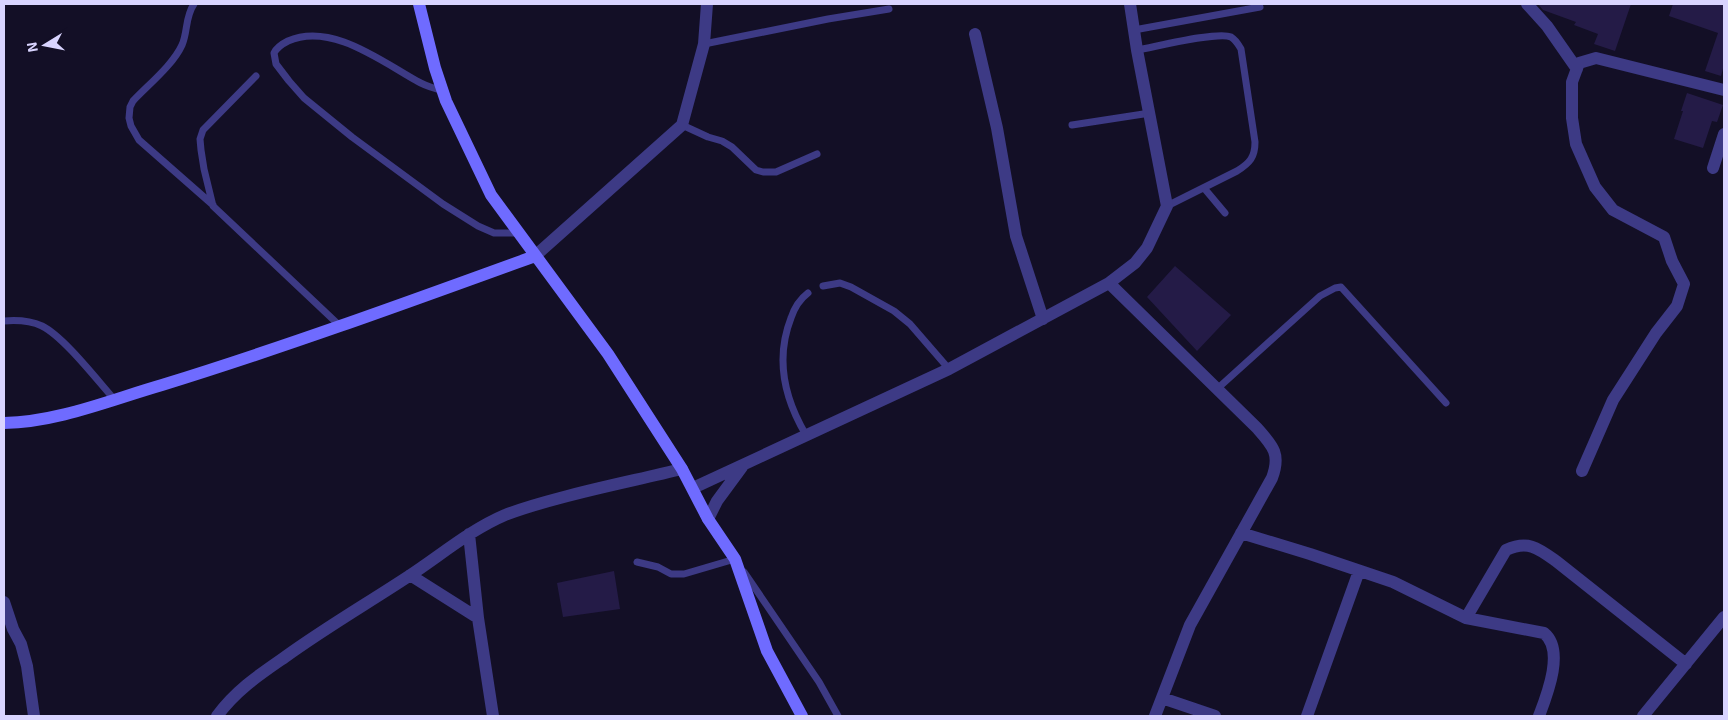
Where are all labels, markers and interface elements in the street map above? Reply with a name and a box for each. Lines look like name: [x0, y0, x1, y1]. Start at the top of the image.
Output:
north arrow: [20, 20, 70, 70]
text: N: [22, 41, 41, 54]

